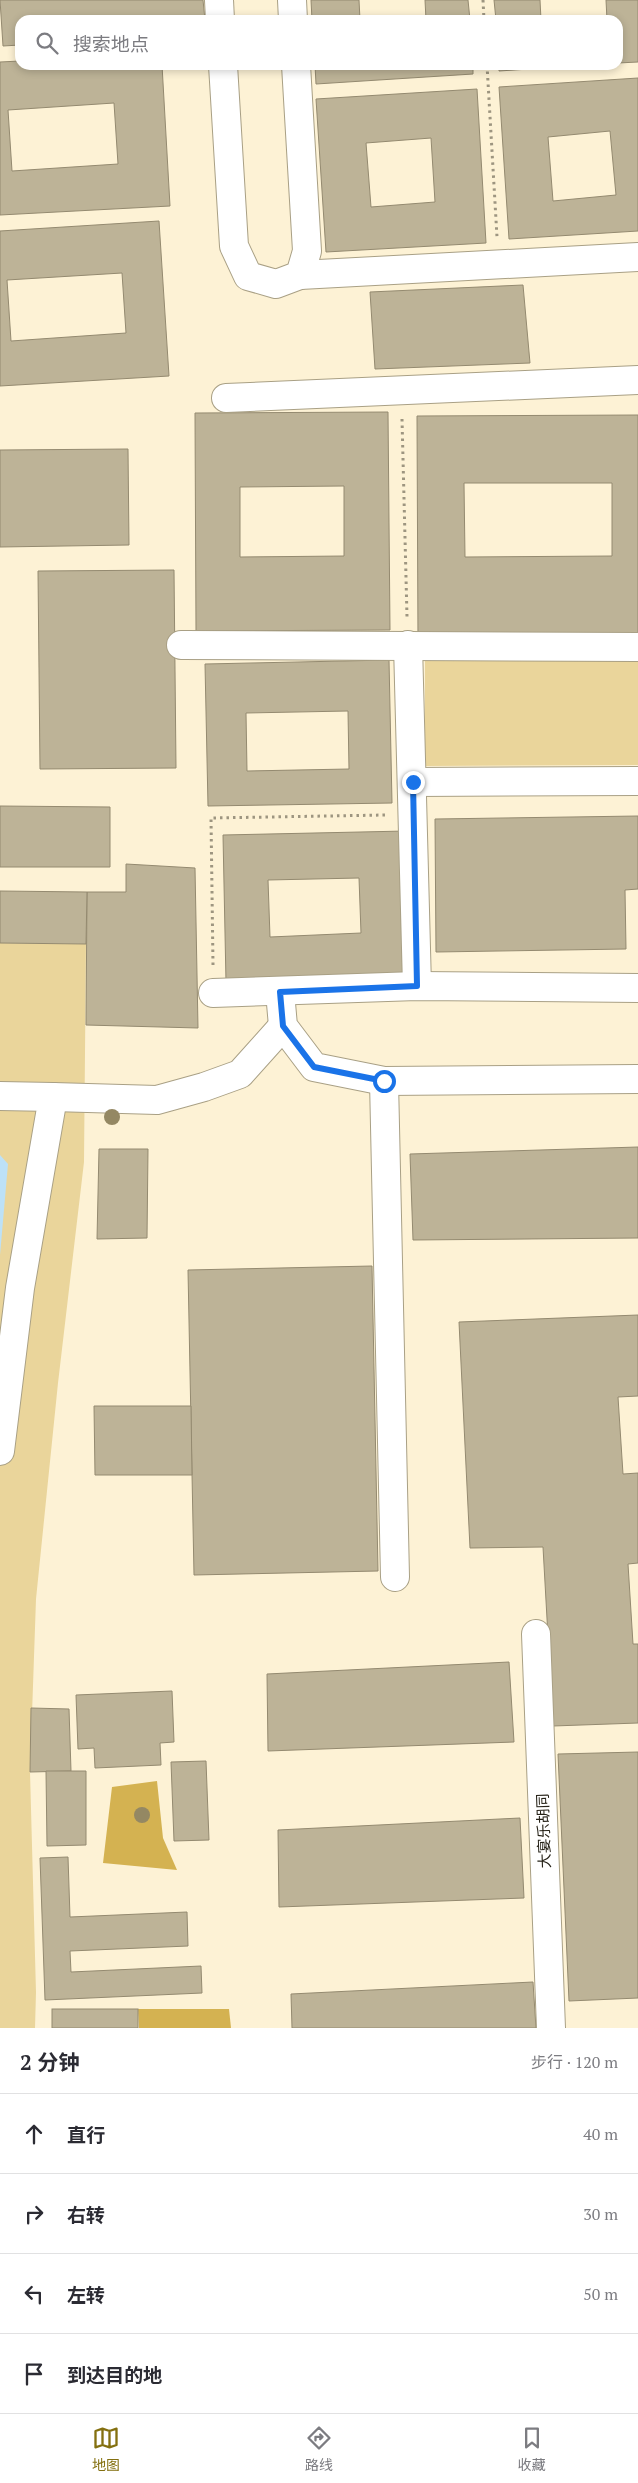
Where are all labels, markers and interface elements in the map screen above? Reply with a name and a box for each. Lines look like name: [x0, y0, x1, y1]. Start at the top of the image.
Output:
search box: [15, 15, 623, 70]
icon: search: [33, 29, 61, 57]
text: 搜索地点: [73, 31, 149, 56]
route end: [402, 771, 425, 794]
route start: [373, 1070, 396, 1093]
street label: 大宴乐胡同: [532, 1793, 554, 1869]
text: 2 分钟: [20, 2048, 80, 2076]
text: 步行 · 120 m: [531, 2051, 618, 2073]
icon: ahead: [20, 2120, 48, 2148]
text: 直行: [67, 2122, 105, 2147]
text: 40 m: [583, 2123, 618, 2145]
icon: right: [20, 2200, 48, 2228]
text: 右转: [67, 2202, 105, 2227]
text: 30 m: [583, 2203, 618, 2225]
icon: left: [20, 2280, 48, 2308]
text: 左转: [67, 2282, 105, 2307]
text: 50 m: [583, 2283, 618, 2305]
icon: arrive: [20, 2360, 48, 2388]
text: 到达目的地: [67, 2362, 162, 2387]
tab: 地图: [92, 2424, 120, 2474]
tab: 路线: [305, 2424, 333, 2474]
tab: 收藏: [518, 2424, 546, 2474]

